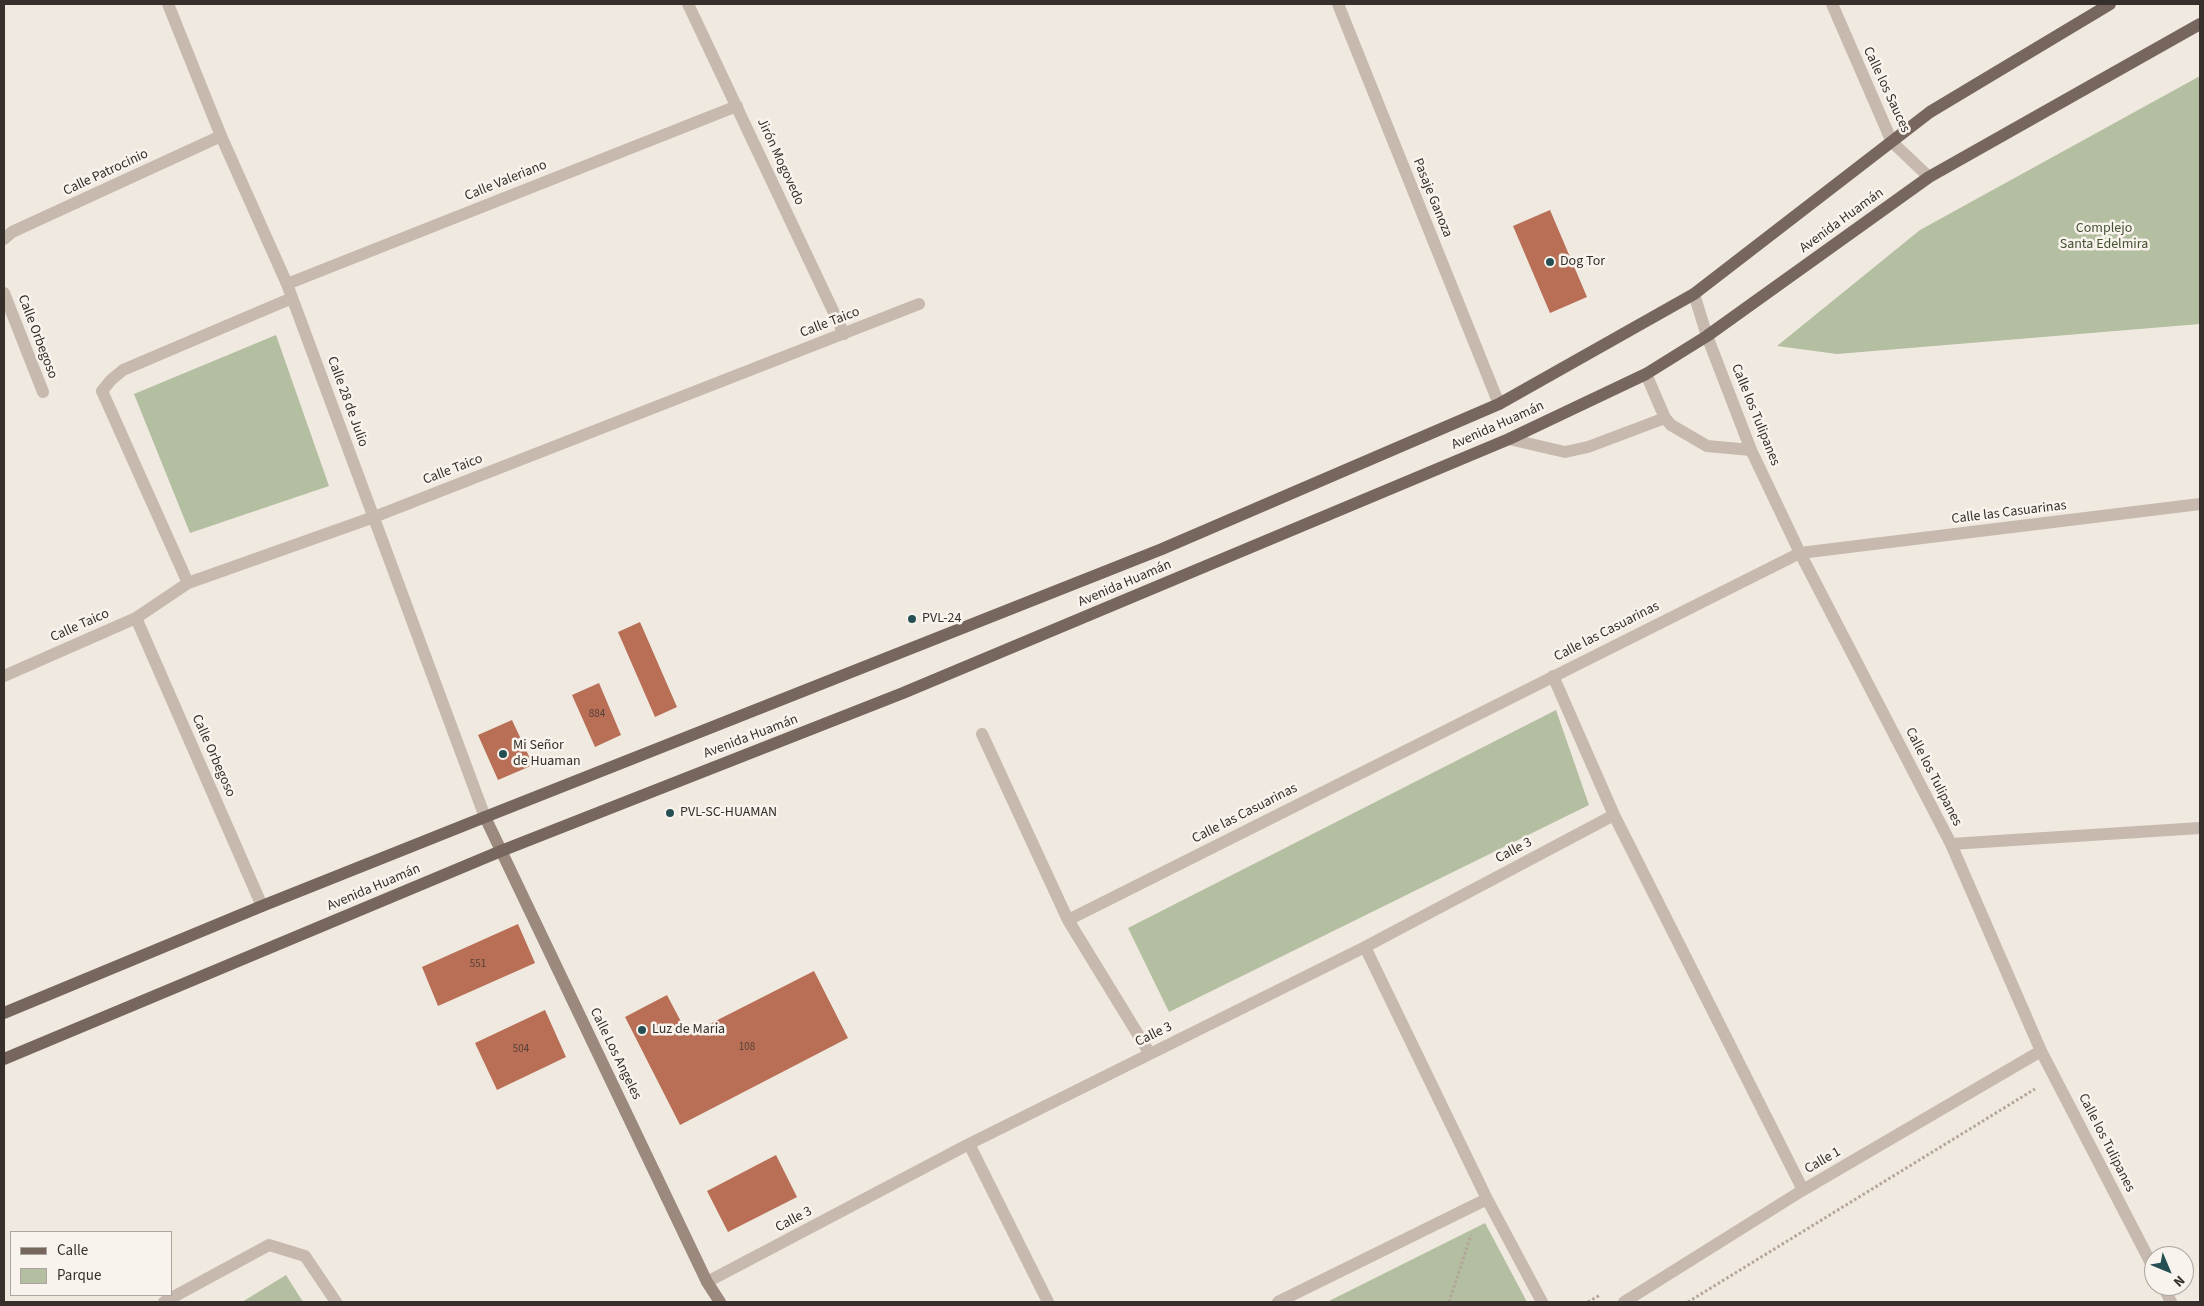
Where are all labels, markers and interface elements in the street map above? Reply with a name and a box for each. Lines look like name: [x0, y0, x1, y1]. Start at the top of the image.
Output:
street label: Calle los Sauces: [1859, 44, 1913, 136]
street label: Jirón Mogovedo: [753, 116, 807, 208]
street label: Calle Patrocinio: [61, 146, 151, 200]
street label: Pasaje Ganoza: [1408, 156, 1456, 240]
street label: Calle Valeriano: [463, 157, 549, 205]
street label: Avenida Huamán: [1797, 185, 1887, 257]
park label: Complejo Santa Edelmira: [2060, 221, 2148, 253]
place label: Dog Tor: [1560, 254, 1605, 270]
marker: Dog Tor: [1544, 256, 1556, 268]
street label: Calle Orbegoso: [13, 293, 61, 381]
street label: Calle Taico: [798, 304, 862, 342]
street label: Calle 28 de Julio: [323, 354, 371, 450]
street label: Calle los Tulipanes: [1727, 362, 1783, 468]
street label: Avenida Huamán: [1449, 398, 1547, 454]
street label: Calle Taico: [421, 451, 485, 489]
street label: Calle las Casuarinas: [1951, 498, 2067, 528]
street label: Avenida Huamán: [1076, 557, 1174, 611]
street label: Calle las Casuarinas: [1552, 598, 1662, 666]
street label: Calle Taico: [48, 606, 112, 646]
place label: PVL-24: [922, 611, 961, 627]
marker: PVL-24: [906, 613, 918, 625]
house number: 884: [589, 708, 605, 722]
street label: Avenida Huamán: [701, 711, 801, 763]
street label: Calle Orbegoso: [187, 712, 239, 800]
street label: Calle los Tulipanes: [1901, 725, 1965, 829]
place label: Mi Señor de Huaman: [513, 738, 581, 770]
marker: Mi Señor de Huaman: [497, 748, 509, 760]
street label: Calle las Casuarinas: [1190, 780, 1300, 848]
place label: PVL-SC-HUAMAN: [680, 805, 777, 821]
marker: PVL-SC-HUAMAN: [664, 807, 676, 819]
street label: Calle 3: [1493, 834, 1535, 868]
street label: Avenida Huamán: [325, 861, 423, 915]
house number: 551: [470, 958, 486, 972]
street label: Calle Los Angeles: [585, 1005, 645, 1103]
street label: Calle 3: [1133, 1019, 1175, 1051]
place label: Luz de Maria: [652, 1022, 725, 1038]
marker: Luz de Maria: [636, 1024, 648, 1036]
house number: 108: [739, 1041, 755, 1055]
house number: 504: [513, 1043, 529, 1057]
street label: Calle los Tulipanes: [2074, 1091, 2138, 1195]
street label: Calle 1: [1802, 1144, 1844, 1178]
street label: Calle 3: [773, 1203, 815, 1237]
legend: [10, 1231, 172, 1296]
text: Calle: [57, 1240, 88, 1261]
north arrow: [2144, 1246, 2194, 1296]
text: Parque: [57, 1265, 101, 1286]
text: N: [2169, 1271, 2189, 1291]

